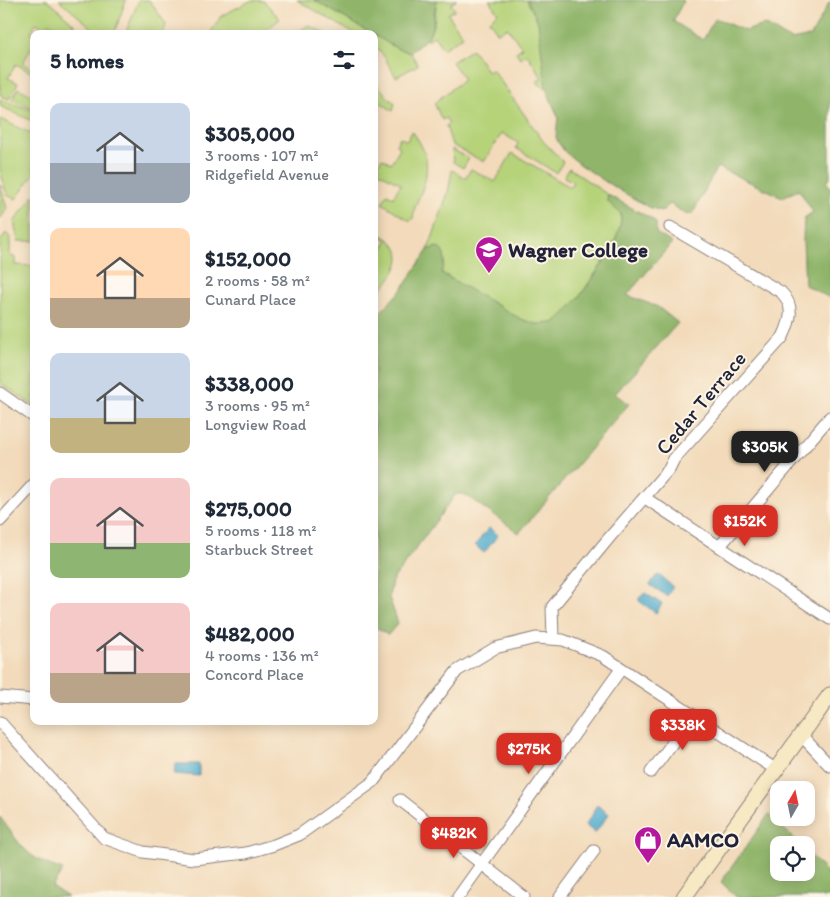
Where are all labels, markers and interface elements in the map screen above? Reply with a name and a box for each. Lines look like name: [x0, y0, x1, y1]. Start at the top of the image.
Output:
icon: filters: [330, 46, 358, 74]
text: 5 homes: [50, 48, 124, 73]
text: $305,000: [205, 121, 295, 146]
icon: home: [90, 123, 150, 183]
text: 3 rooms · 107 m²: [205, 146, 318, 165]
text: Ridgefield Avenue: [205, 165, 329, 184]
school or university icon: Wagner College: [474, 235, 504, 274]
place label: Wagner College: [508, 237, 648, 263]
text: $152,000: [205, 246, 291, 271]
icon: home: [90, 248, 150, 308]
text: 2 rooms · 58 m²: [205, 271, 310, 290]
text: Cunard Place: [205, 290, 296, 309]
street label: Cedar Terrace: [650, 346, 751, 459]
text: $338,000: [205, 371, 294, 396]
icon: home: [90, 373, 150, 433]
text: 3 rooms · 95 m²: [205, 396, 310, 415]
text: Longview Road: [205, 415, 306, 434]
pin: $305K: [730, 430, 800, 473]
text: $305K: [742, 437, 788, 456]
text: $275,000: [205, 496, 292, 521]
icon: home: [90, 498, 150, 558]
pin: $152K: [710, 504, 780, 547]
text: $152K: [724, 511, 766, 530]
text: 5 rooms · 118 m²: [205, 521, 316, 540]
text: Starbuck Street: [205, 540, 313, 559]
text: $482,000: [205, 621, 295, 646]
icon: home: [90, 623, 150, 683]
text: 4 rooms · 136 m²: [205, 646, 319, 665]
text: Concord Place: [205, 665, 304, 684]
pin: $338K: [648, 708, 718, 751]
text: $338K: [661, 715, 705, 734]
pin: $275K: [494, 732, 564, 775]
text: $275K: [507, 739, 551, 758]
north arrow: [770, 781, 815, 826]
map controls: [770, 781, 815, 881]
pin: $482K: [419, 816, 489, 859]
text: $482K: [431, 823, 477, 842]
shop icon: AAMCO: [633, 825, 663, 864]
place label: AAMCO: [666, 827, 739, 852]
button: locate: [770, 836, 815, 881]

